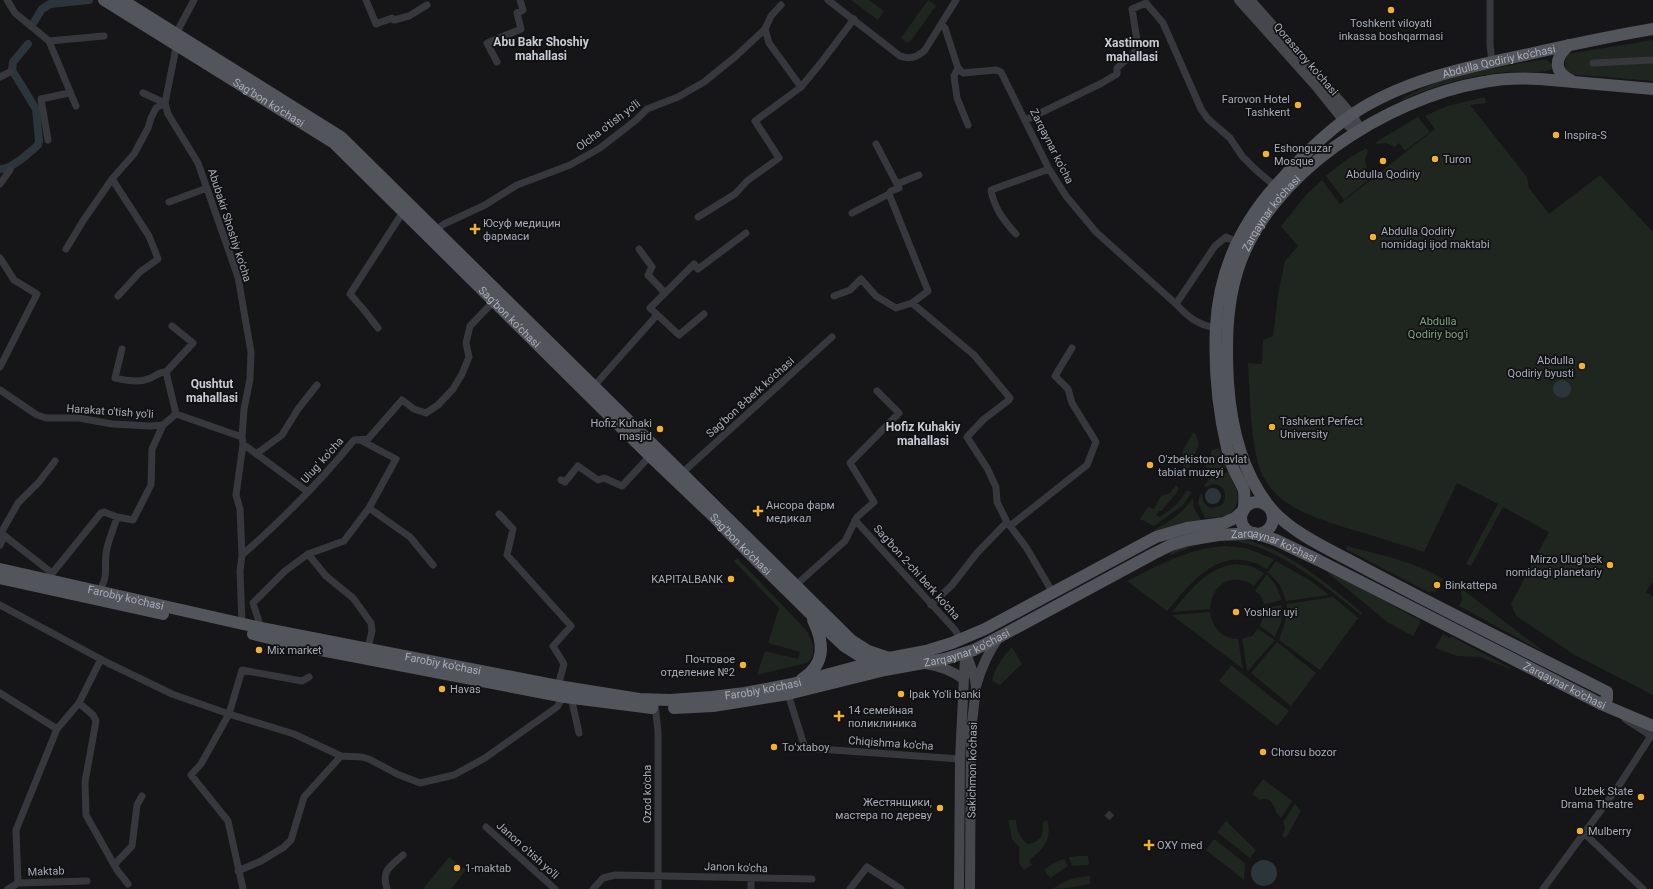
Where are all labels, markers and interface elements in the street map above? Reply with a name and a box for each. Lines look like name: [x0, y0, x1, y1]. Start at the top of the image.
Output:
marker: Toshkent viloyati inkassa boshqarmasi: [1386, 5, 1396, 15]
place label: Toshkent viloyati inkassa boshqarmasi: [1339, 17, 1443, 43]
street label: Qorasaroy ko'chasi: [1271, 20, 1341, 98]
district label: Abu Bakr Shoshiy mahallasi: [493, 35, 590, 63]
district label: Xastimom mahallasi: [1104, 36, 1160, 64]
street label: Abdulla Qodiriy ko'chasi: [1441, 42, 1557, 81]
street label: Sag’bon ko’chasi: [230, 76, 307, 130]
place label: Farovon Hotel Tashkent: [1222, 93, 1290, 119]
street label: Olcha o'tish yo'li: [574, 97, 643, 154]
marker: Farovon Hotel Tashkent: [1293, 100, 1303, 110]
street label: Zarqaynar ko'cha: [1027, 106, 1076, 186]
place label: Inspira-S: [1564, 129, 1607, 142]
marker: Inspira-S: [1551, 130, 1561, 140]
place label: Eshonguzar Mosque: [1274, 142, 1332, 168]
marker: Eshonguzar Mosque: [1261, 149, 1271, 159]
place label: Turon: [1443, 153, 1471, 166]
marker: Turon: [1430, 154, 1440, 164]
marker: Abdulla Qodiriy: [1378, 156, 1388, 166]
street label: Abubakir Shoshiy ko'cha: [205, 167, 254, 283]
place label: Abdulla Qodiriy: [1346, 168, 1421, 181]
street label: Zarqaynar ko'chasi: [1240, 173, 1303, 254]
place label: Юсуф медицин фармаси: [483, 217, 561, 243]
marker: Юсуф медицин фармаси: [470, 224, 480, 234]
place label: Abdulla Qodiriy nomidagi ijod maktabi: [1381, 225, 1490, 251]
marker: Abdulla Qodiriy nomidagi ijod maktabi: [1368, 232, 1378, 242]
street label: Sag’bon ko’chasi: [476, 284, 543, 351]
park label: Abdulla Qodiriy bog'i: [1408, 315, 1468, 341]
street label: Sag'bon 8-berk ko'chasi: [704, 354, 797, 440]
place label: Abdulla Qodiriy byusti: [1508, 354, 1574, 380]
marker: Abdulla Qodiriy byusti: [1577, 361, 1587, 371]
district label: Qushtut mahallasi: [186, 377, 238, 405]
street label: Harakat o'tish yo'li: [66, 402, 154, 421]
place label: Tashkent Perfect University: [1280, 415, 1363, 441]
place label: Hofiz Kuhaki masjid: [590, 417, 652, 443]
district label: Hofiz Kuhakiy mahallasi: [886, 420, 961, 448]
marker: Tashkent Perfect University: [1267, 422, 1277, 432]
marker: Hofiz Kuhaki masjid: [655, 424, 665, 434]
street label: Ulug' ko'cha: [298, 435, 346, 486]
place label: O'zbekiston davlat tabiat muzeyi: [1158, 453, 1248, 479]
marker: O'zbekiston davlat tabiat muzeyi: [1145, 460, 1155, 470]
place label: Ансора фарм медикал: [766, 499, 835, 525]
marker: Ансора фарм медикал: [753, 506, 763, 516]
street label: Sag’bon ko’chasi: [707, 511, 774, 578]
street label: Sag'bon 2-chi berk ko'cha: [871, 522, 963, 622]
street label: Zarqaynar ko'chasi: [1230, 527, 1319, 566]
place label: Mirzo Ulug'bek nomidagi planetariy: [1506, 553, 1603, 579]
marker: Mirzo Ulug'bek nomidagi planetariy: [1605, 560, 1615, 570]
place label: KAPITALBANK: [651, 573, 723, 586]
marker: KAPITALBANK: [726, 574, 736, 584]
place label: Binkattepa: [1445, 579, 1497, 592]
marker: Binkattepa: [1432, 580, 1442, 590]
street label: Farobiy ko'chasi: [86, 583, 165, 613]
place label: Yoshlar uyi: [1244, 606, 1297, 619]
marker: Yoshlar uyi: [1231, 607, 1241, 617]
street label: Zarqaynar ko'chasi: [923, 626, 1012, 670]
place label: Mix market: [267, 644, 322, 657]
marker: Mix market: [254, 645, 264, 655]
street label: Farobiy ko'chasi: [404, 650, 482, 678]
place label: Почтовое отделение №2: [661, 653, 735, 679]
street label: Zarqaynar ko'chasi: [1521, 659, 1608, 712]
marker: Почтовое отделение №2: [738, 660, 748, 670]
street label: Farobiy ko'chasi: [724, 676, 803, 702]
place label: Havas: [450, 683, 481, 696]
marker: Havas: [437, 684, 447, 694]
place label: Ipak Yo'li banki: [909, 688, 981, 701]
marker: Ipak Yo'li banki: [896, 689, 906, 699]
place label: 14 семейная поликлиника: [848, 704, 917, 730]
marker: 14 семейная поликлиника: [833, 710, 845, 722]
street label: Sakichmon ko'chasi: [965, 722, 980, 818]
street label: Chiqishma ko'cha: [848, 734, 934, 753]
place label: Toʻxtaboy: [782, 741, 830, 754]
marker: Toʻxtaboy: [769, 742, 779, 752]
place label: Chorsu bozor: [1271, 746, 1337, 759]
marker: Chorsu bozor: [1258, 747, 1268, 757]
street label: Ozod ko'cha: [641, 765, 654, 823]
place label: Uzbek State Drama Theatre: [1561, 785, 1633, 811]
marker: Uzbek State Drama Theatre: [1636, 792, 1646, 802]
place label: Жестянщики, мастера по дереву: [835, 796, 933, 822]
marker: Жестянщики, мастера по дереву: [935, 803, 945, 813]
street label: Janon o'tish yo'li: [494, 819, 562, 882]
place label: Mulberry: [1588, 825, 1632, 838]
marker: Mulberry: [1575, 826, 1585, 836]
place label: OXY med: [1157, 839, 1202, 852]
marker: OXY med: [1144, 840, 1154, 850]
street label: Janon ko'cha: [704, 860, 768, 875]
place label: 1-maktab: [465, 862, 511, 875]
marker: 1-maktab: [452, 863, 462, 873]
street label: Maktab: [27, 864, 65, 879]

